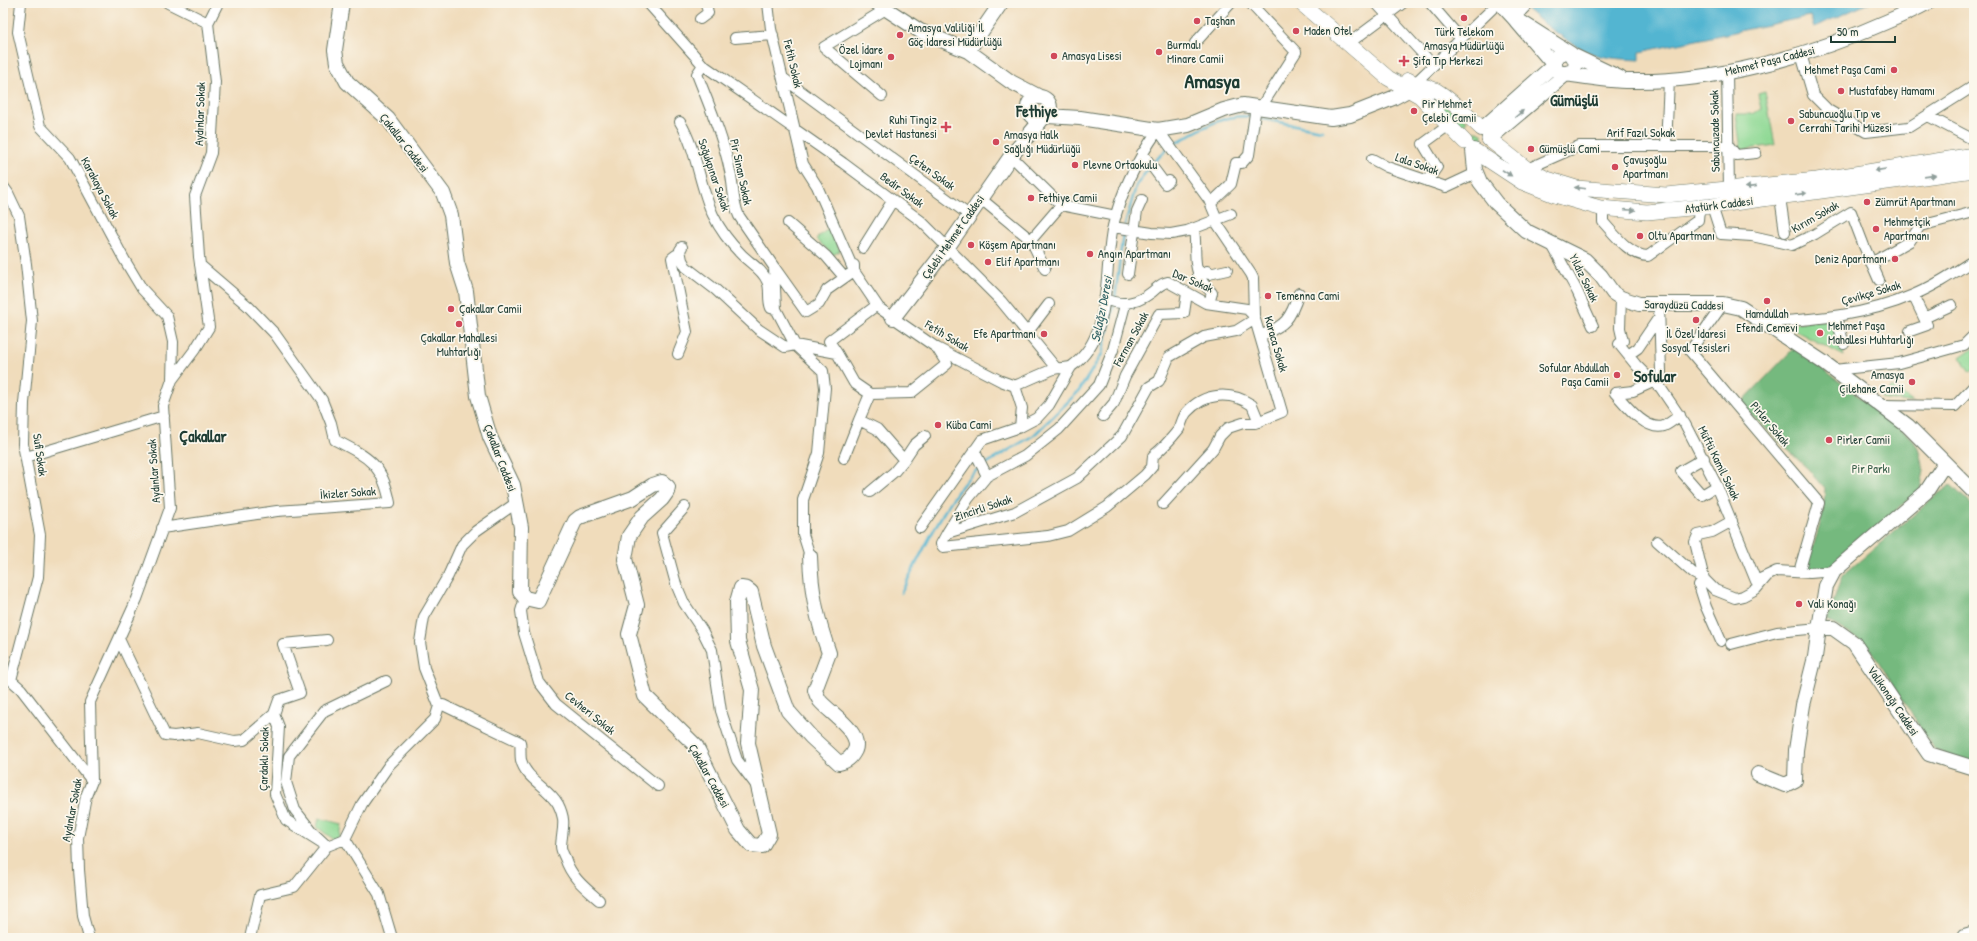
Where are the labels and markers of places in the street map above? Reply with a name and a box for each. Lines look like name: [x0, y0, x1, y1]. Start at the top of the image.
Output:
place label: Taşhan: [1205, 12, 1235, 29]
marker: Türk Telekom Amasya Müdürlüğü: [1459, 13, 1469, 23]
marker: Taşhan: [1192, 16, 1202, 26]
place label: Amasya Valiliği İl Göç İdaresi Müdürlüğü: [908, 19, 1002, 50]
place label: Maden Otel: [1304, 22, 1353, 39]
place label: Türk Telekom Amasya Müdürlüğü: [1424, 23, 1504, 54]
marker: Maden Otel: [1291, 26, 1301, 36]
marker: Amasya Valiliği İl Göç İdaresi Müdürlüğü: [895, 30, 905, 40]
place label: Burmalı Minare Camii: [1167, 36, 1224, 67]
place label: Özel İdare Lojmanı: [839, 41, 883, 72]
place label: Amasya Lisesi: [1062, 47, 1122, 64]
marker: Burmalı Minare Camii: [1154, 47, 1164, 57]
marker: Amasya Lisesi: [1049, 51, 1059, 61]
marker: Özel İdare Lojmanı: [886, 52, 896, 62]
place label: Şifa Tıp Merkezi: [1413, 52, 1483, 69]
marker: Şifa Tıp Merkezi: [1398, 55, 1410, 67]
place label: Mehmet Paşa Cami: [1805, 61, 1886, 78]
marker: Mehmet Paşa Cami: [1889, 65, 1899, 75]
place label: Mustafabey Hamamı: [1849, 82, 1935, 99]
marker: Mustafabey Hamamı: [1836, 86, 1846, 96]
place label: Pir Mehmet Çelebi Camii: [1422, 95, 1477, 126]
place label: Sabuncuoğlu Tıp ve Cerrahi Tarihi Müzesi: [1799, 105, 1892, 136]
marker: Pir Mehmet Çelebi Camii: [1409, 106, 1419, 116]
place label: Ruhi Tingiz Devlet Hastanesi: [866, 111, 937, 142]
marker: Sabuncuoğlu Tıp ve Cerrahi Tarihi Müzesi: [1786, 116, 1796, 126]
marker: Ruhi Tingiz Devlet Hastanesi: [940, 121, 952, 133]
place label: Amasya Halk Sağlığı Müdürlüğü: [1004, 126, 1081, 157]
marker: Amasya Halk Sağlığı Müdürlüğü: [991, 137, 1001, 147]
place label: Gümüşlü Cami: [1539, 140, 1600, 157]
marker: Gümüşlü Cami: [1526, 144, 1536, 154]
place label: Çavuşoğlu Apartmanı: [1623, 151, 1668, 182]
place label: Plevne Ortaokulu: [1083, 156, 1157, 173]
marker: Plevne Ortaokulu: [1070, 160, 1080, 170]
marker: Çavuşoğlu Apartmanı: [1610, 162, 1620, 172]
place label: Fethiye Camii: [1038, 189, 1098, 206]
marker: Fethiye Camii: [1026, 193, 1036, 203]
place label: Zümrüt Apartmanı: [1875, 193, 1956, 210]
marker: Zümrüt Apartmanı: [1862, 197, 1872, 207]
place label: Mehmetçik Apartmanı: [1884, 213, 1930, 244]
marker: Mehmetçik Apartmanı: [1871, 224, 1881, 234]
place label: Oltu Apartmanı: [1648, 227, 1715, 244]
marker: Oltu Apartmanı: [1635, 231, 1645, 241]
place label: Köşem Apartmanı: [979, 236, 1056, 253]
marker: Köşem Apartmanı: [966, 240, 976, 250]
place label: Angın Apartmanı: [1098, 245, 1171, 262]
marker: Angın Apartmanı: [1085, 249, 1095, 259]
place label: Deniz Apartmanı: [1815, 250, 1887, 267]
place label: Elif Apartmanı: [996, 253, 1060, 270]
marker: Deniz Apartmanı: [1890, 254, 1900, 264]
marker: Elif Apartmanı: [983, 257, 993, 267]
place label: Temenna Cami: [1276, 287, 1340, 304]
marker: Temenna Cami: [1263, 291, 1273, 301]
marker: Hamdullah Efendi Cemevi: [1762, 296, 1772, 306]
place label: Çakallar Camii: [459, 300, 522, 317]
marker: Çakallar Camii: [446, 304, 456, 314]
place label: Hamdullah Efendi Cemevi: [1736, 305, 1798, 336]
marker: İl Özel İdaresi Sosyal Tesisleri: [1691, 315, 1701, 325]
place label: Mehmet Paşa Mahallesi Muhtarlığı: [1828, 317, 1914, 348]
marker: Çakallar Mahallesi Muhtarlığı: [454, 319, 464, 329]
place label: Efe Apartmanı: [973, 325, 1036, 342]
place label: İl Özel İdaresi Sosyal Tesisleri: [1662, 325, 1730, 356]
marker: Mehmet Paşa Mahallesi Muhtarlığı: [1815, 328, 1825, 338]
place label: Çakallar Mahallesi Muhtarlığı: [420, 329, 498, 360]
marker: Efe Apartmanı: [1039, 329, 1049, 339]
place label: Sofular Abdullah Paşa Camii: [1539, 359, 1609, 390]
place label: Amasya Çilehane Camii: [1839, 366, 1904, 397]
marker: Sofular Abdullah Paşa Camii: [1612, 370, 1622, 380]
marker: Amasya Çilehane Camii: [1907, 377, 1917, 387]
place label: Küba Cami: [946, 416, 992, 433]
marker: Küba Cami: [933, 420, 943, 430]
place label: Pirler Camii: [1837, 431, 1890, 448]
marker: Pirler Camii: [1824, 435, 1834, 445]
place label: Vali Konağı: [1807, 595, 1856, 612]
marker: Vali Konağı: [1794, 599, 1804, 609]

